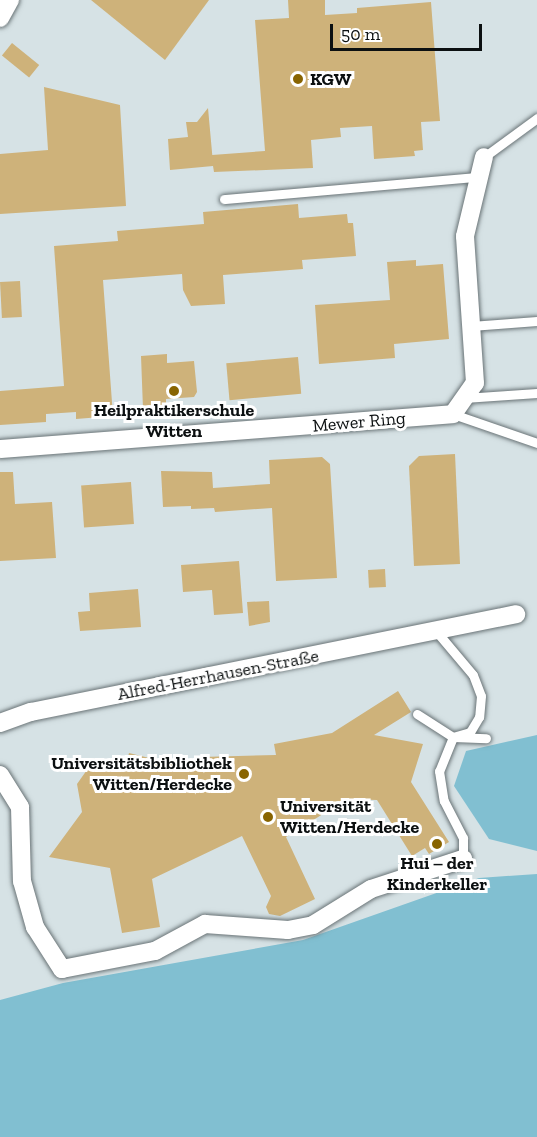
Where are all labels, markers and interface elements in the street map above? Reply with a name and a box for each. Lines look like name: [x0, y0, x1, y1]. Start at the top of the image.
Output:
scale bar: [333, 12, 484, 50]
text: 50 m: [341, 23, 380, 45]
place label: KGW: [310, 68, 351, 90]
marker: KGW: [291, 72, 305, 86]
marker: Heilpraktikerschule Witten: [167, 384, 181, 398]
place label: Heilpraktikerschule Witten: [94, 400, 254, 442]
street label: Mewer Ring: [311, 407, 407, 437]
street label: Alfred-Herrhausen-Straße: [116, 645, 320, 705]
place label: Universitätsbibliothek Witten/Herdecke: [51, 753, 232, 795]
marker: Universitätsbibliothek Witten/Herdecke: [237, 767, 251, 781]
place label: Universität Witten/Herdecke: [280, 796, 419, 838]
marker: Universität Witten/Herdecke: [261, 810, 275, 824]
marker: Hui – der Kinderkeller: [430, 837, 444, 851]
place label: Hui – der Kinderkeller: [387, 853, 487, 896]

